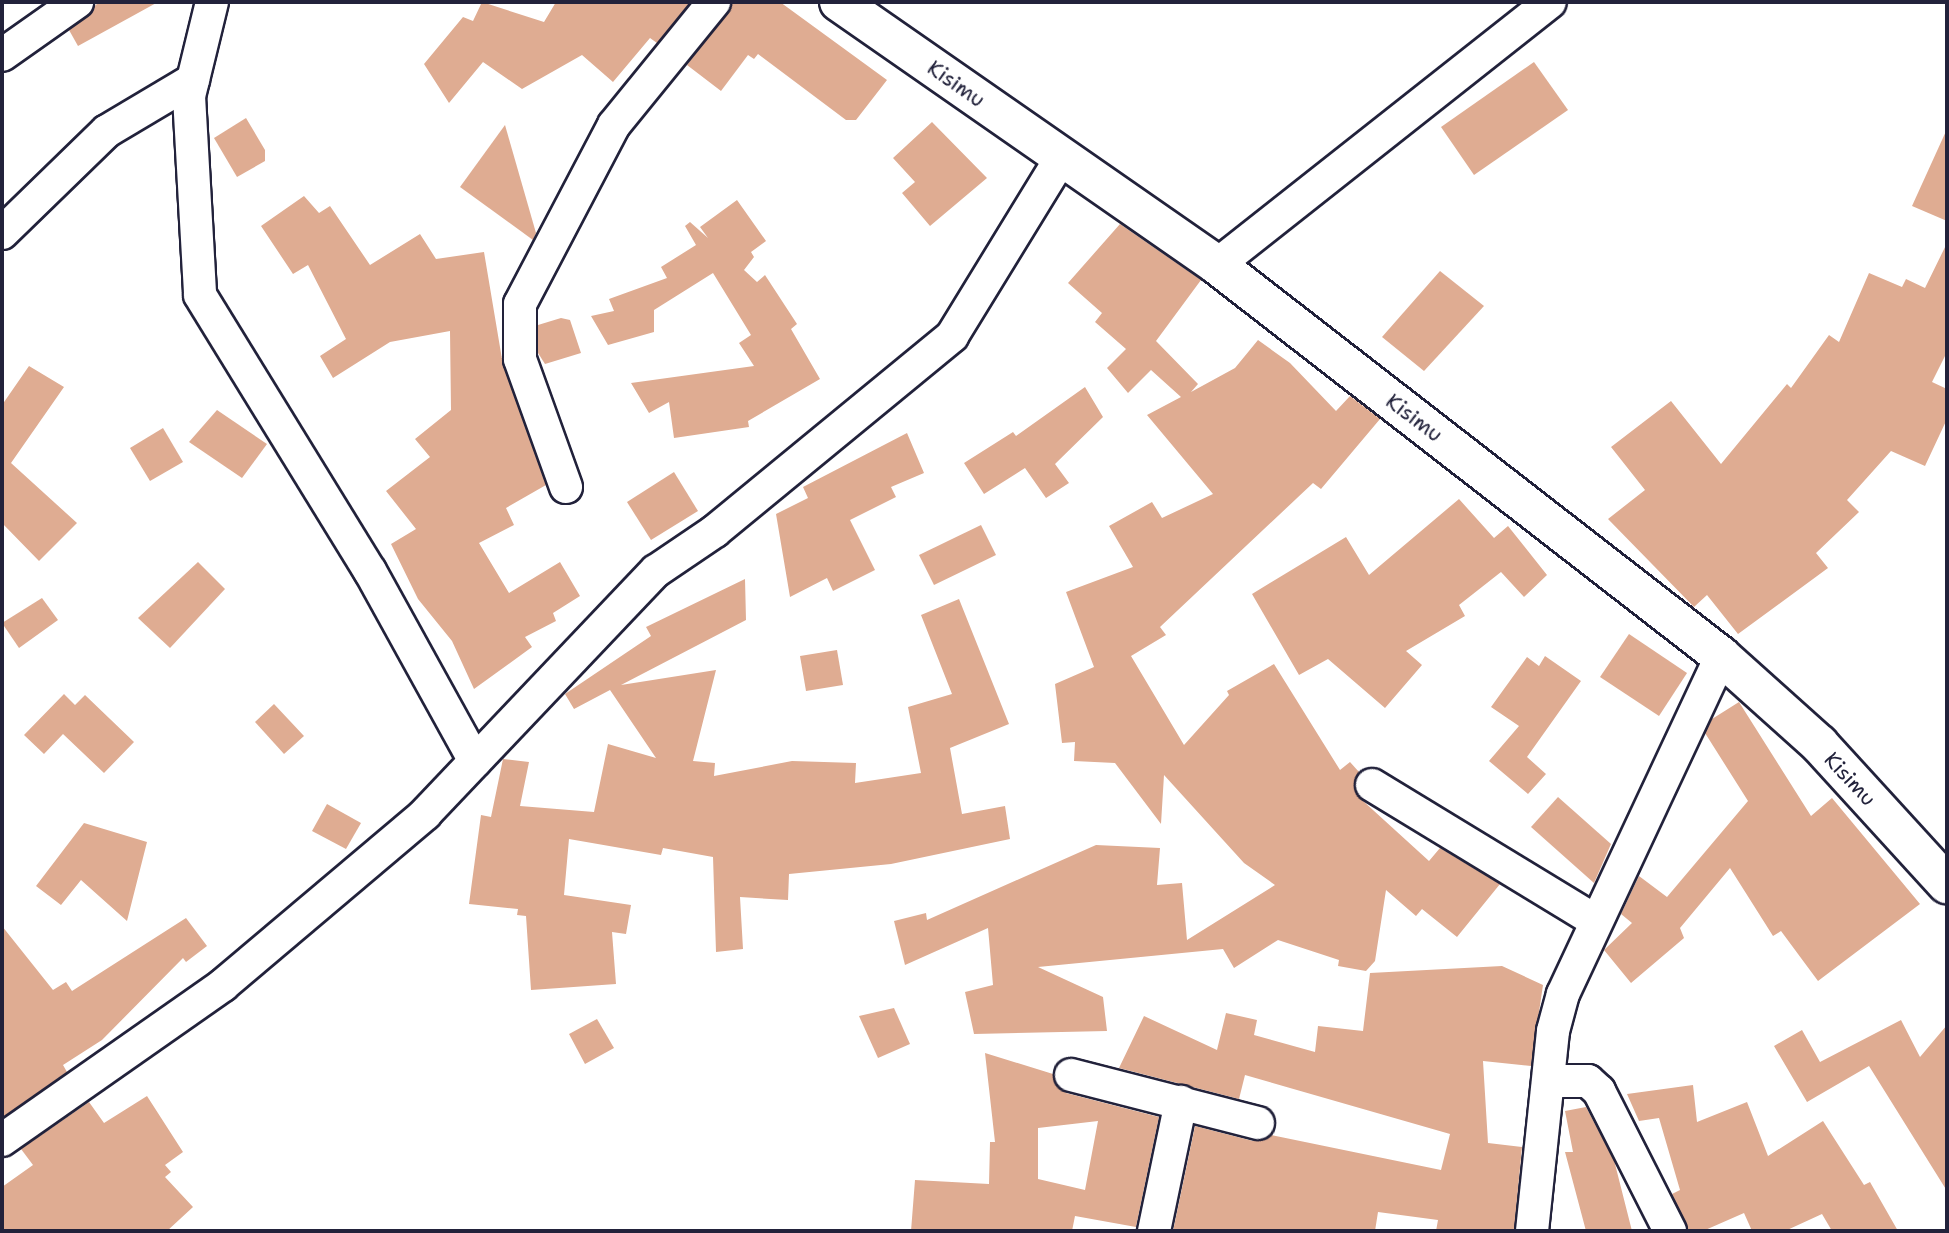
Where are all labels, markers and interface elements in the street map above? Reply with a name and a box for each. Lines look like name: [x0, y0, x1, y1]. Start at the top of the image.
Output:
street label: Kisimu: [922, 55, 990, 113]
street label: Kisimu: [1381, 389, 1447, 447]
street label: Kisimu: [1819, 747, 1881, 811]

